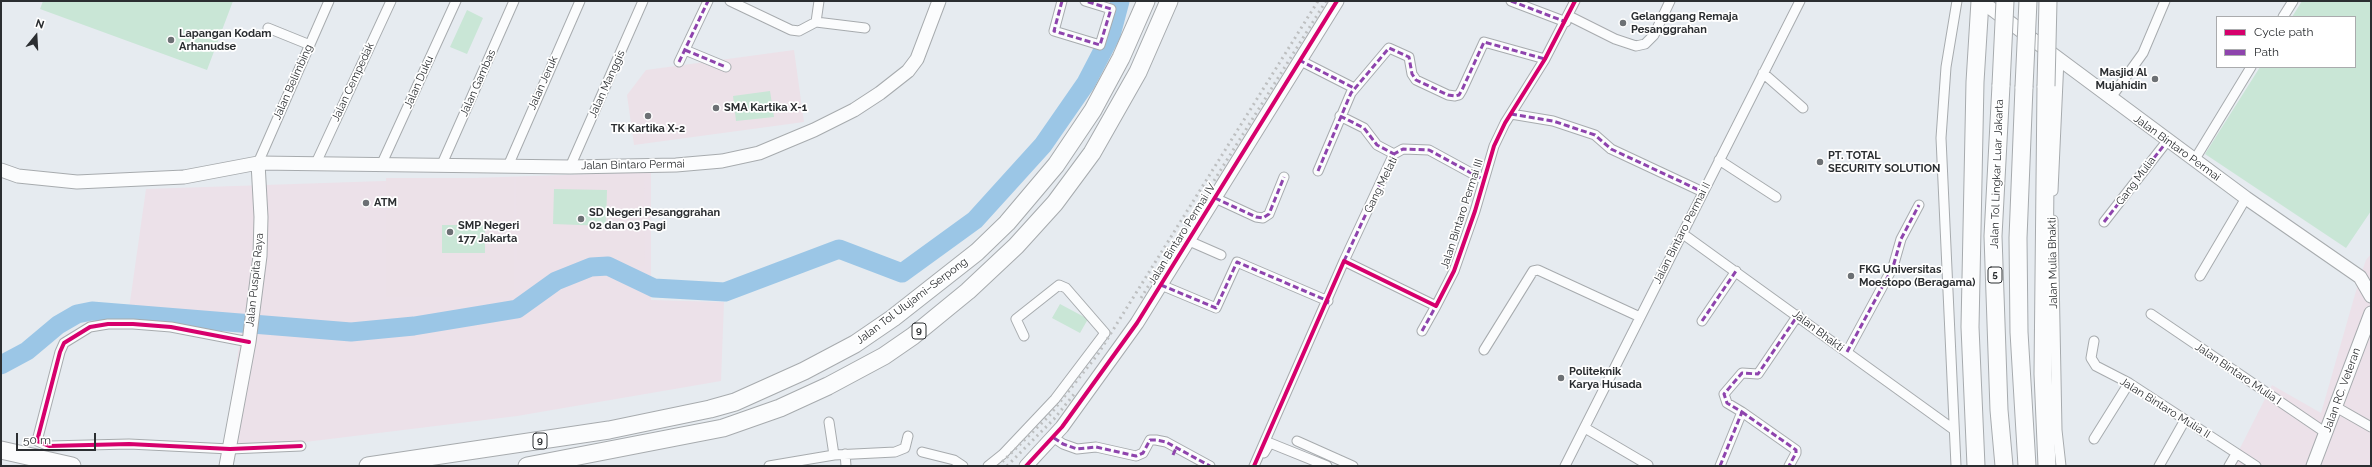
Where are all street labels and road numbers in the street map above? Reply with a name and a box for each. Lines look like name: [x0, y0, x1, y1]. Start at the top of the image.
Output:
street label: Jalan Cempedak: [329, 41, 377, 123]
street label: Jalan Belimbing: [270, 42, 316, 122]
street label: Jalan Gambas: [457, 48, 499, 118]
street label: Jalan Manggis: [586, 48, 628, 120]
street label: Jalan Duku: [402, 54, 436, 110]
street label: Jalan Jeruk: [525, 54, 561, 112]
street label: Jalan Tol Lingkar Luar Jakarta: [1988, 99, 2006, 249]
street label: Jalan Bintaro Permai: [2131, 112, 2223, 184]
street label: Gang Mulia: [2113, 154, 2159, 208]
street label: Gang Melati: [1362, 155, 1400, 215]
street label: Jalan Bintaro Permai: [581, 157, 685, 173]
street label: Jalan Bintaro Permai III: [1438, 157, 1486, 271]
street label: Jalan Bintaro Permai II: [1651, 180, 1713, 286]
street label: Jalan Bintaro Permai IV: [1145, 181, 1219, 287]
street label: Jalan Mulia Bhakti: [2046, 217, 2060, 309]
street label: Jalan Puspita Raya: [243, 232, 267, 328]
street label: Jalan Tol Ulujami–Serpong: [854, 255, 970, 347]
road number: 5: [1988, 267, 2002, 283]
street label: Jalan Bhakti: [1790, 307, 1846, 355]
road number: 9: [912, 323, 926, 339]
street label: Jalan Bintaro Mulia I: [2192, 340, 2284, 408]
street label: Jalan RC. Veteran: [2321, 346, 2363, 434]
street label: Jalan Bintaro Mulia II: [2117, 375, 2213, 441]
road number: 9: [533, 433, 547, 449]

